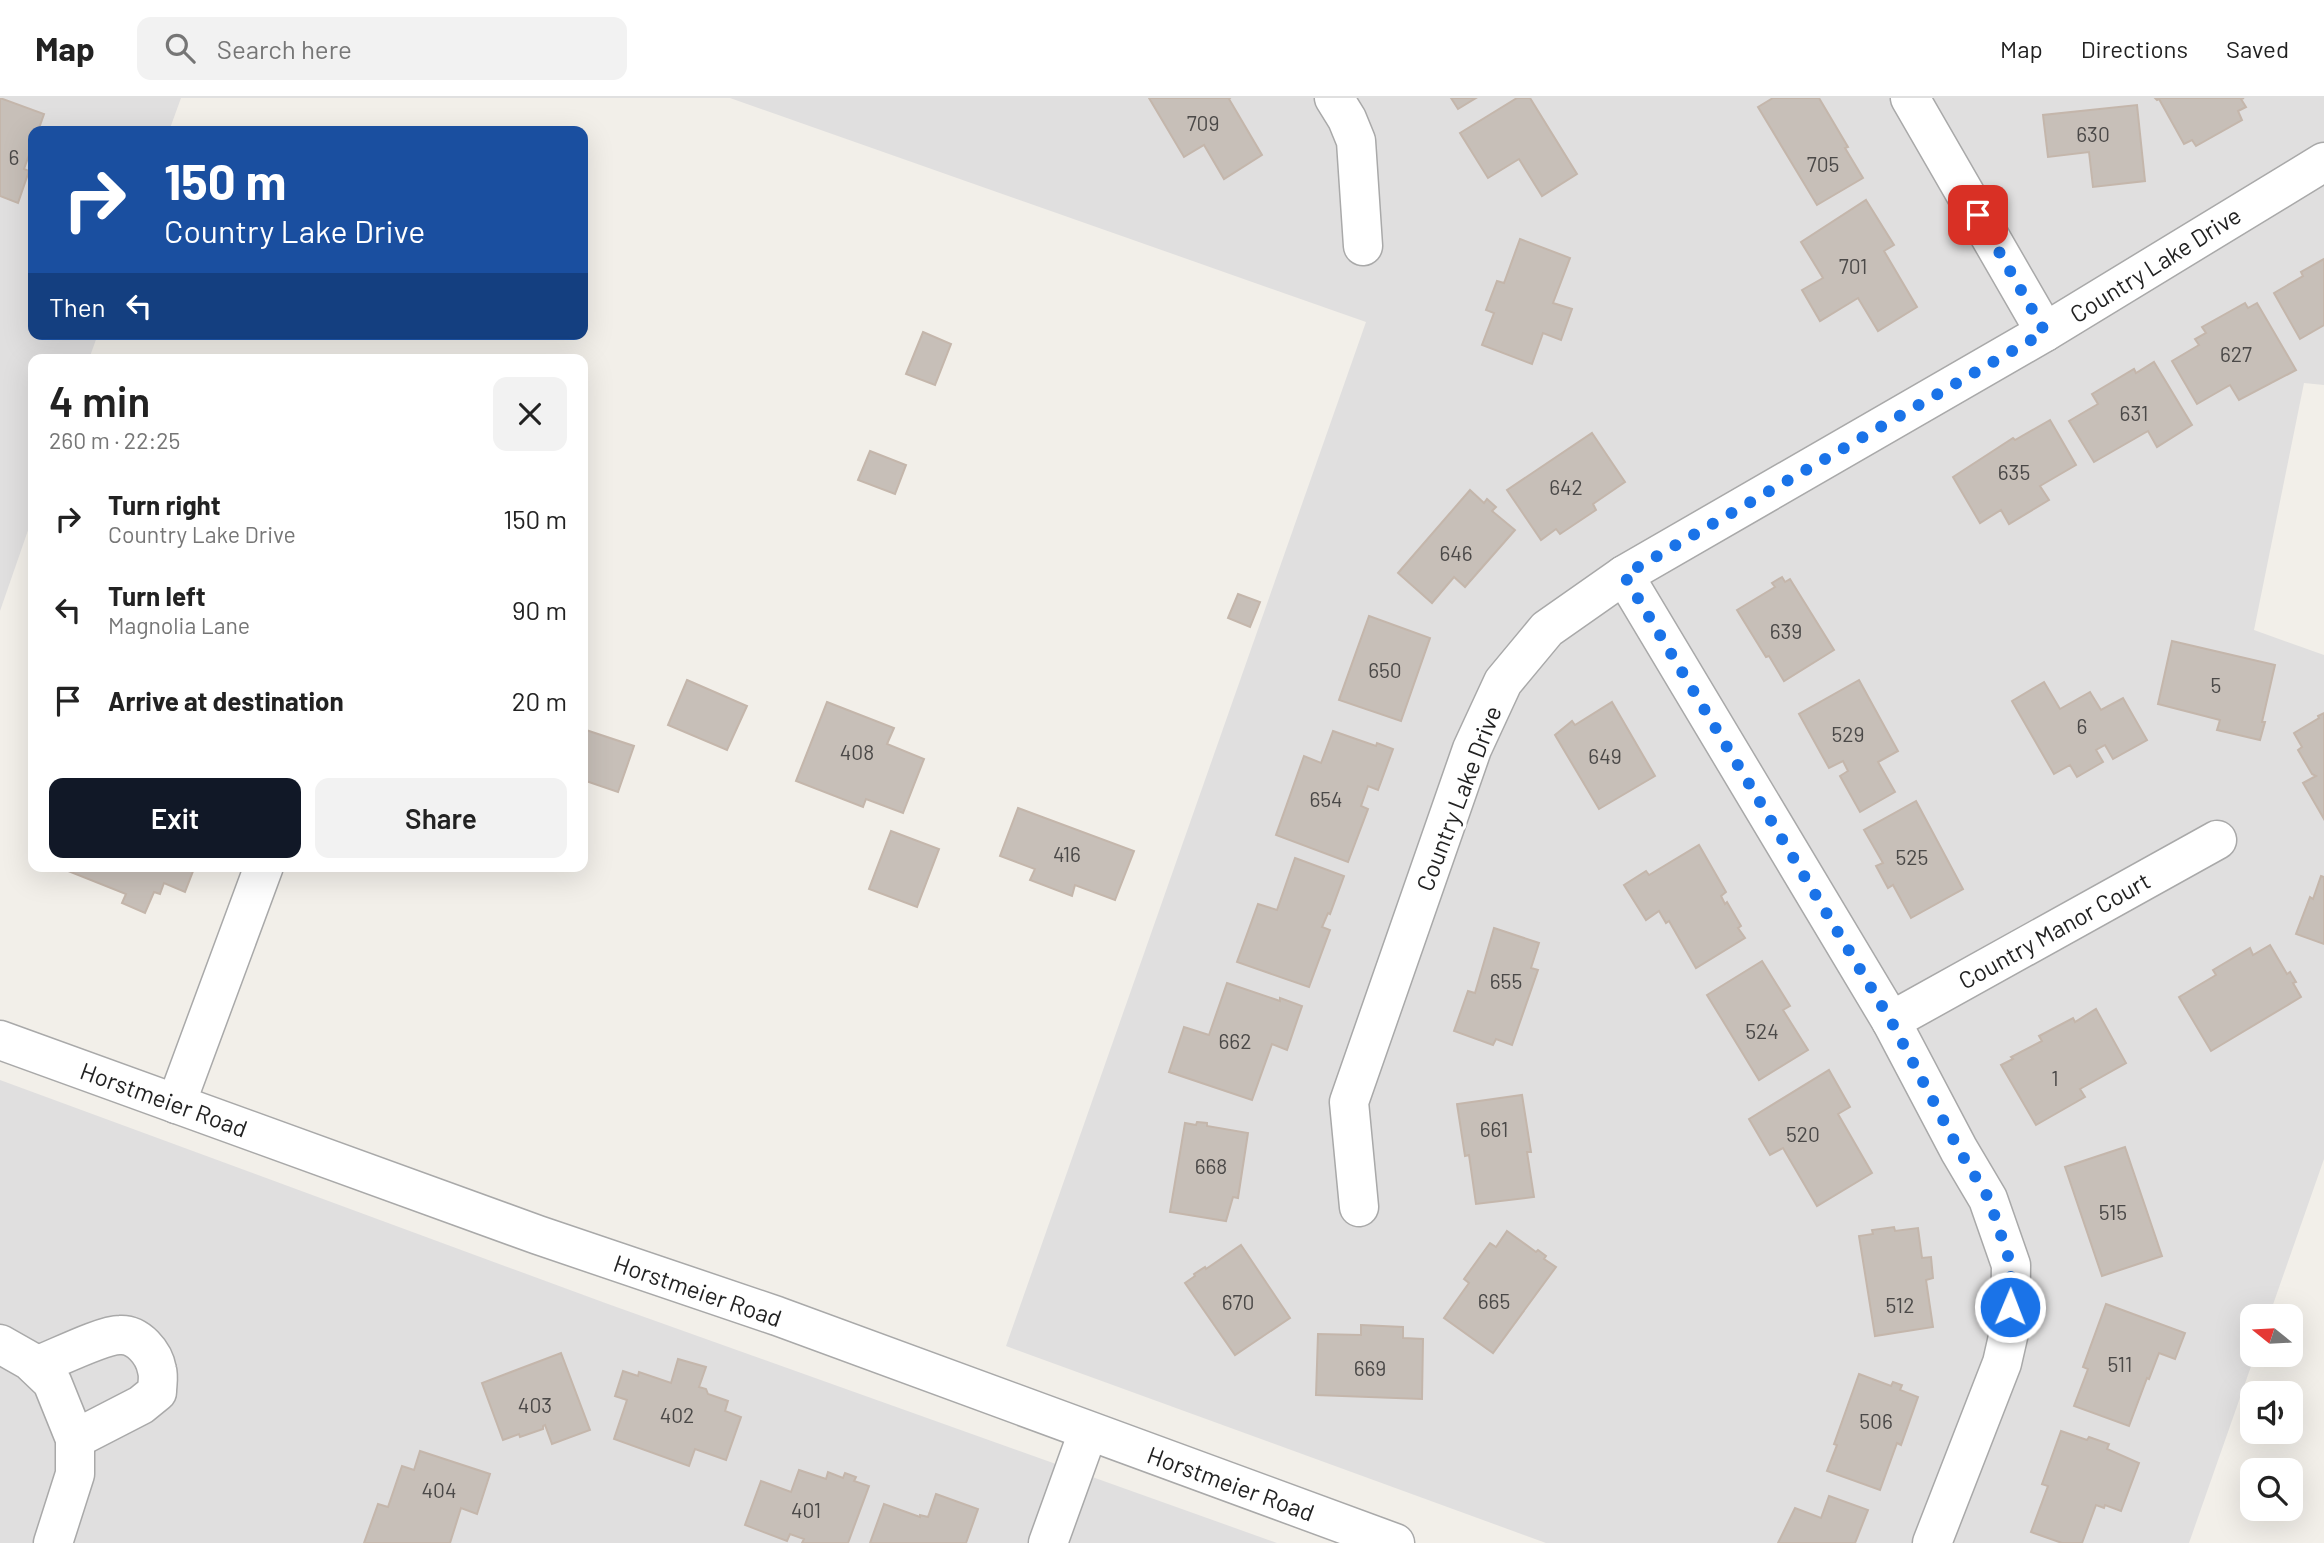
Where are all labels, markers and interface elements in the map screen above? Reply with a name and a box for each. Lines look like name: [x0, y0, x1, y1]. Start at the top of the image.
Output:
search box: [137, 17, 627, 80]
text: Map: [35, 28, 95, 68]
icon: search: [161, 29, 199, 67]
text: Search here: [217, 33, 352, 64]
text: Map: [2000, 34, 2043, 63]
text: Directions: [2081, 34, 2188, 63]
text: Saved: [2226, 34, 2289, 63]
house number: 709: [1187, 110, 1219, 135]
house number: 630: [2076, 121, 2110, 146]
house number: 6: [9, 144, 19, 169]
text: 150 m: [164, 151, 286, 210]
house number: 705: [1807, 151, 1839, 176]
icon: right: [49, 154, 140, 245]
pin: [1948, 185, 2008, 245]
icon: arrive: [1959, 196, 1997, 234]
street label: Country Lake Drive: [2064, 200, 2246, 328]
text: Country Lake Drive: [164, 211, 425, 249]
house number: 701: [1839, 253, 1867, 278]
icon: left: [120, 287, 158, 325]
text: Then: [49, 291, 106, 322]
house number: 627: [2220, 341, 2252, 366]
text: 4 min: [49, 375, 150, 425]
button: close: [493, 377, 567, 451]
house number: 631: [2120, 400, 2148, 425]
text: 260 m · 22:25: [49, 426, 180, 454]
house number: 635: [1998, 459, 2030, 484]
house number: 642: [1549, 474, 1583, 499]
text: Turn right: [108, 489, 221, 520]
icon: right: [49, 500, 87, 538]
text: 150 m: [503, 503, 567, 534]
text: Country Lake Drive: [108, 520, 296, 548]
house number: 646: [1439, 540, 1473, 565]
text: Turn left: [108, 580, 206, 611]
icon: left: [49, 591, 87, 629]
text: 90 m: [512, 594, 567, 625]
text: Magnolia Lane: [108, 611, 250, 639]
house number: 639: [1770, 618, 1802, 643]
house number: 650: [1368, 657, 1402, 682]
house number: 5: [2211, 672, 2221, 697]
icon: arrive: [49, 682, 87, 720]
text: Arrive at destination: [108, 685, 344, 716]
text: 20 m: [512, 685, 567, 716]
street label: Country Lake Drive: [1409, 701, 1507, 895]
house number: 6: [2077, 713, 2087, 738]
house number: 529: [1832, 721, 1865, 746]
house number: 408: [840, 739, 874, 764]
house number: 649: [1588, 743, 1622, 768]
button: Exit: [49, 778, 301, 858]
button: Share: [315, 778, 567, 858]
house number: 654: [1309, 786, 1343, 811]
house number: 416: [1053, 841, 1081, 866]
house number: 525: [1896, 844, 1928, 869]
street label: Country Manor Court: [1953, 865, 2155, 995]
house number: 655: [1490, 968, 1522, 993]
house number: 524: [1745, 1018, 1779, 1043]
house number: 662: [1219, 1028, 1251, 1053]
street label: Horstmeier Road: [76, 1055, 252, 1143]
house number: 1: [2051, 1065, 2059, 1090]
house number: 661: [1480, 1116, 1508, 1141]
house number: 520: [1786, 1121, 1820, 1146]
house number: 668: [1195, 1153, 1227, 1178]
house number: 515: [2099, 1199, 2127, 1224]
street label: Horstmeier Road: [610, 1248, 786, 1332]
position arrow: [1973, 1270, 2047, 1344]
house number: 665: [1478, 1288, 1510, 1313]
house number: 670: [1222, 1289, 1254, 1314]
house number: 512: [1886, 1292, 1914, 1317]
north arrow: [2240, 1304, 2303, 1367]
map controls: [2240, 1304, 2303, 1521]
house number: 511: [2108, 1351, 2132, 1376]
house number: 669: [1354, 1355, 1386, 1380]
button: sound: [2240, 1381, 2303, 1444]
house number: 403: [518, 1392, 552, 1417]
house number: 402: [660, 1402, 694, 1427]
house number: 506: [1859, 1408, 1893, 1433]
street label: Horstmeier Road: [1143, 1439, 1319, 1527]
button: search: [2240, 1458, 2303, 1521]
house number: 404: [421, 1477, 457, 1502]
house number: 401: [791, 1497, 821, 1522]

